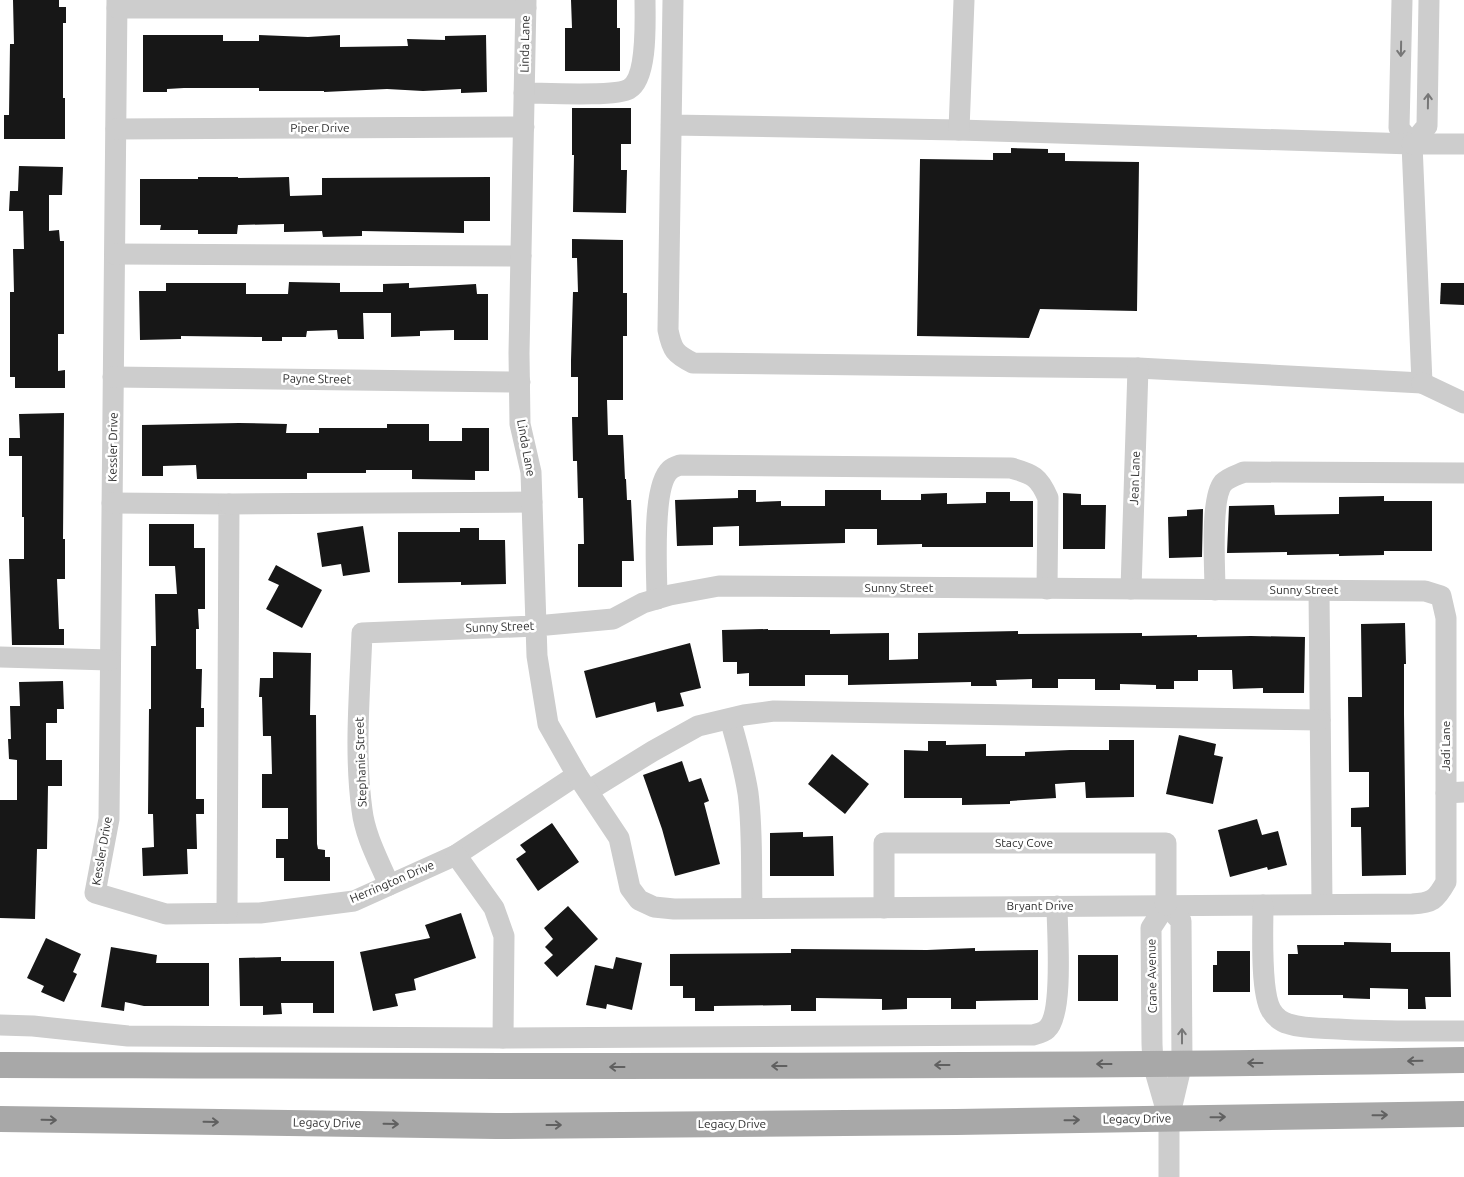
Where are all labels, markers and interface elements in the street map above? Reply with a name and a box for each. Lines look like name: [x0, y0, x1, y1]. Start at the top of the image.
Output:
street label: Linda Lane: [517, 15, 532, 73]
one-way arrow: [1396, 40, 1406, 56]
one-way arrow: [1423, 93, 1433, 110]
street label: Piper Drive: [290, 121, 350, 134]
street label: Payne Street: [283, 371, 352, 386]
street label: Kessler Drive: [105, 412, 120, 482]
street label: Linda Lane: [515, 418, 538, 477]
street label: Jean Lane: [1127, 451, 1142, 505]
street label: Sunny Street: [865, 581, 934, 594]
street label: Sunny Street: [1270, 583, 1339, 596]
street label: Sunny Street: [465, 619, 535, 634]
street label: Stephanie Street: [352, 716, 369, 807]
street label: Jadi Lane: [1439, 721, 1452, 771]
street label: Kessler Drive: [89, 816, 114, 886]
street label: Stacy Cove: [995, 836, 1053, 849]
street label: Herrington Drive: [348, 858, 436, 905]
street label: Bryant Drive: [1006, 899, 1074, 912]
street label: Crane Avenue: [1144, 939, 1159, 1013]
one-way arrow: [1177, 1028, 1187, 1044]
one-way arrow: [1408, 1056, 1424, 1066]
one-way arrow: [1247, 1058, 1264, 1068]
one-way arrow: [1096, 1059, 1112, 1069]
one-way arrow: [934, 1060, 950, 1070]
one-way arrow: [771, 1061, 788, 1071]
one-way arrow: [609, 1062, 625, 1072]
one-way arrow: [1372, 1110, 1388, 1120]
street label: Legacy Drive: [1103, 1111, 1171, 1126]
one-way arrow: [1209, 1113, 1225, 1122]
one-way arrow: [40, 1115, 56, 1125]
street label: Legacy Drive: [293, 1115, 361, 1130]
one-way arrow: [1064, 1115, 1080, 1125]
one-way arrow: [202, 1117, 219, 1127]
street label: Legacy Drive: [698, 1117, 766, 1130]
one-way arrow: [382, 1119, 399, 1129]
one-way arrow: [545, 1120, 561, 1130]

